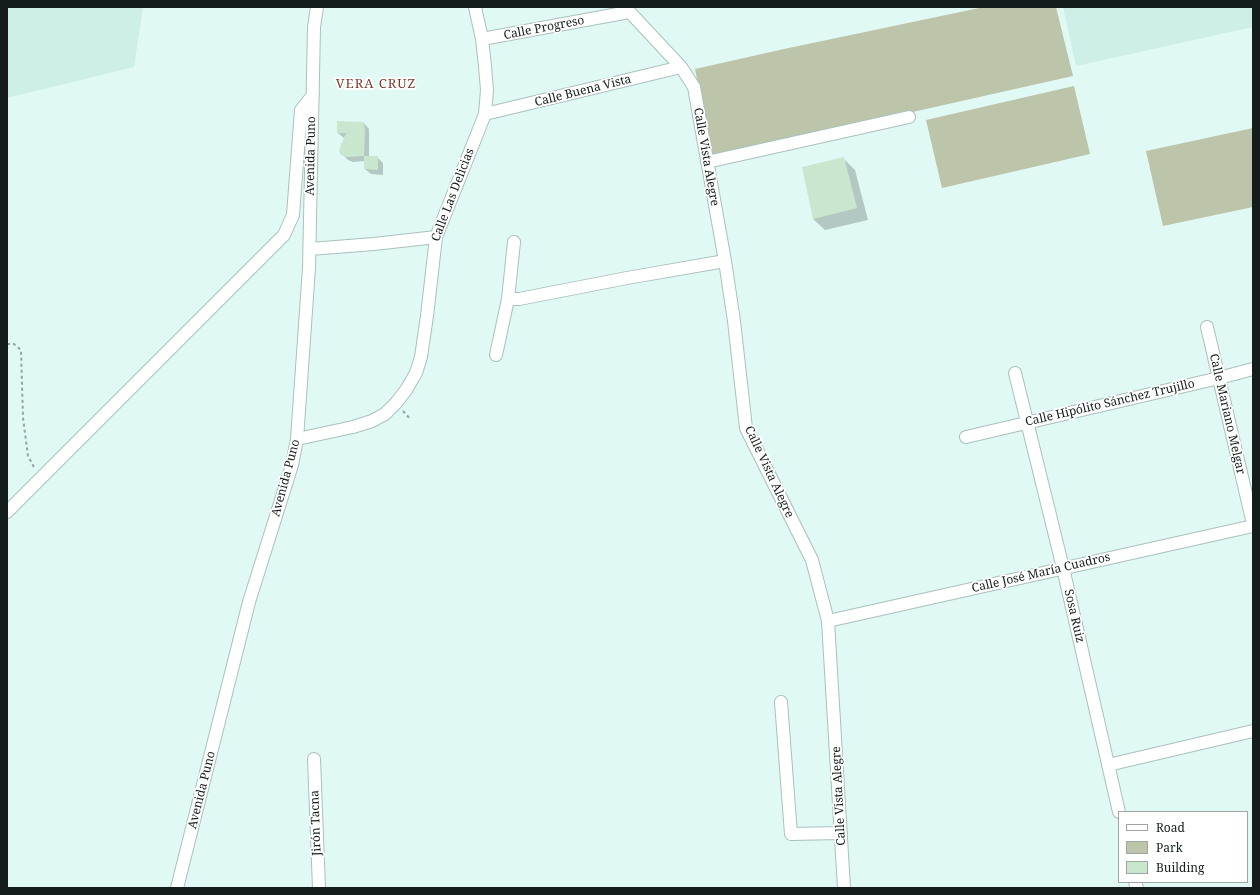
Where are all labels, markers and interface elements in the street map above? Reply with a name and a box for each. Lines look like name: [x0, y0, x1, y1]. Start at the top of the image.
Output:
street label: Calle Progreso: [502, 13, 586, 43]
street label: Calle Buena Vista: [533, 72, 633, 110]
district label: VERA CRUZ: [336, 76, 416, 92]
street label: Calle Vista Alegre: [690, 107, 722, 207]
street label: Avenida Puno: [303, 116, 319, 196]
street label: Calle Las Delicias: [429, 146, 477, 244]
street label: Calle Mariano Melgar: [1206, 352, 1248, 476]
street label: Calle Hipólito Sánchez Trujillo: [1024, 377, 1196, 429]
street label: Calle Vista Alegre: [741, 424, 797, 520]
street label: Avenida Puno: [269, 438, 303, 518]
street label: Calle José María Cuadros: [970, 550, 1112, 596]
street label: Sosa Ruiz: [1061, 588, 1087, 644]
street label: Calle Vista Alegre: [829, 746, 849, 846]
street label: Avenida Puno: [185, 750, 219, 830]
street label: Jirón Tacna: [308, 790, 324, 856]
legend: [1118, 811, 1248, 883]
text: Road: [1156, 819, 1185, 836]
text: Park: [1156, 839, 1183, 856]
text: Building: [1156, 859, 1204, 876]

